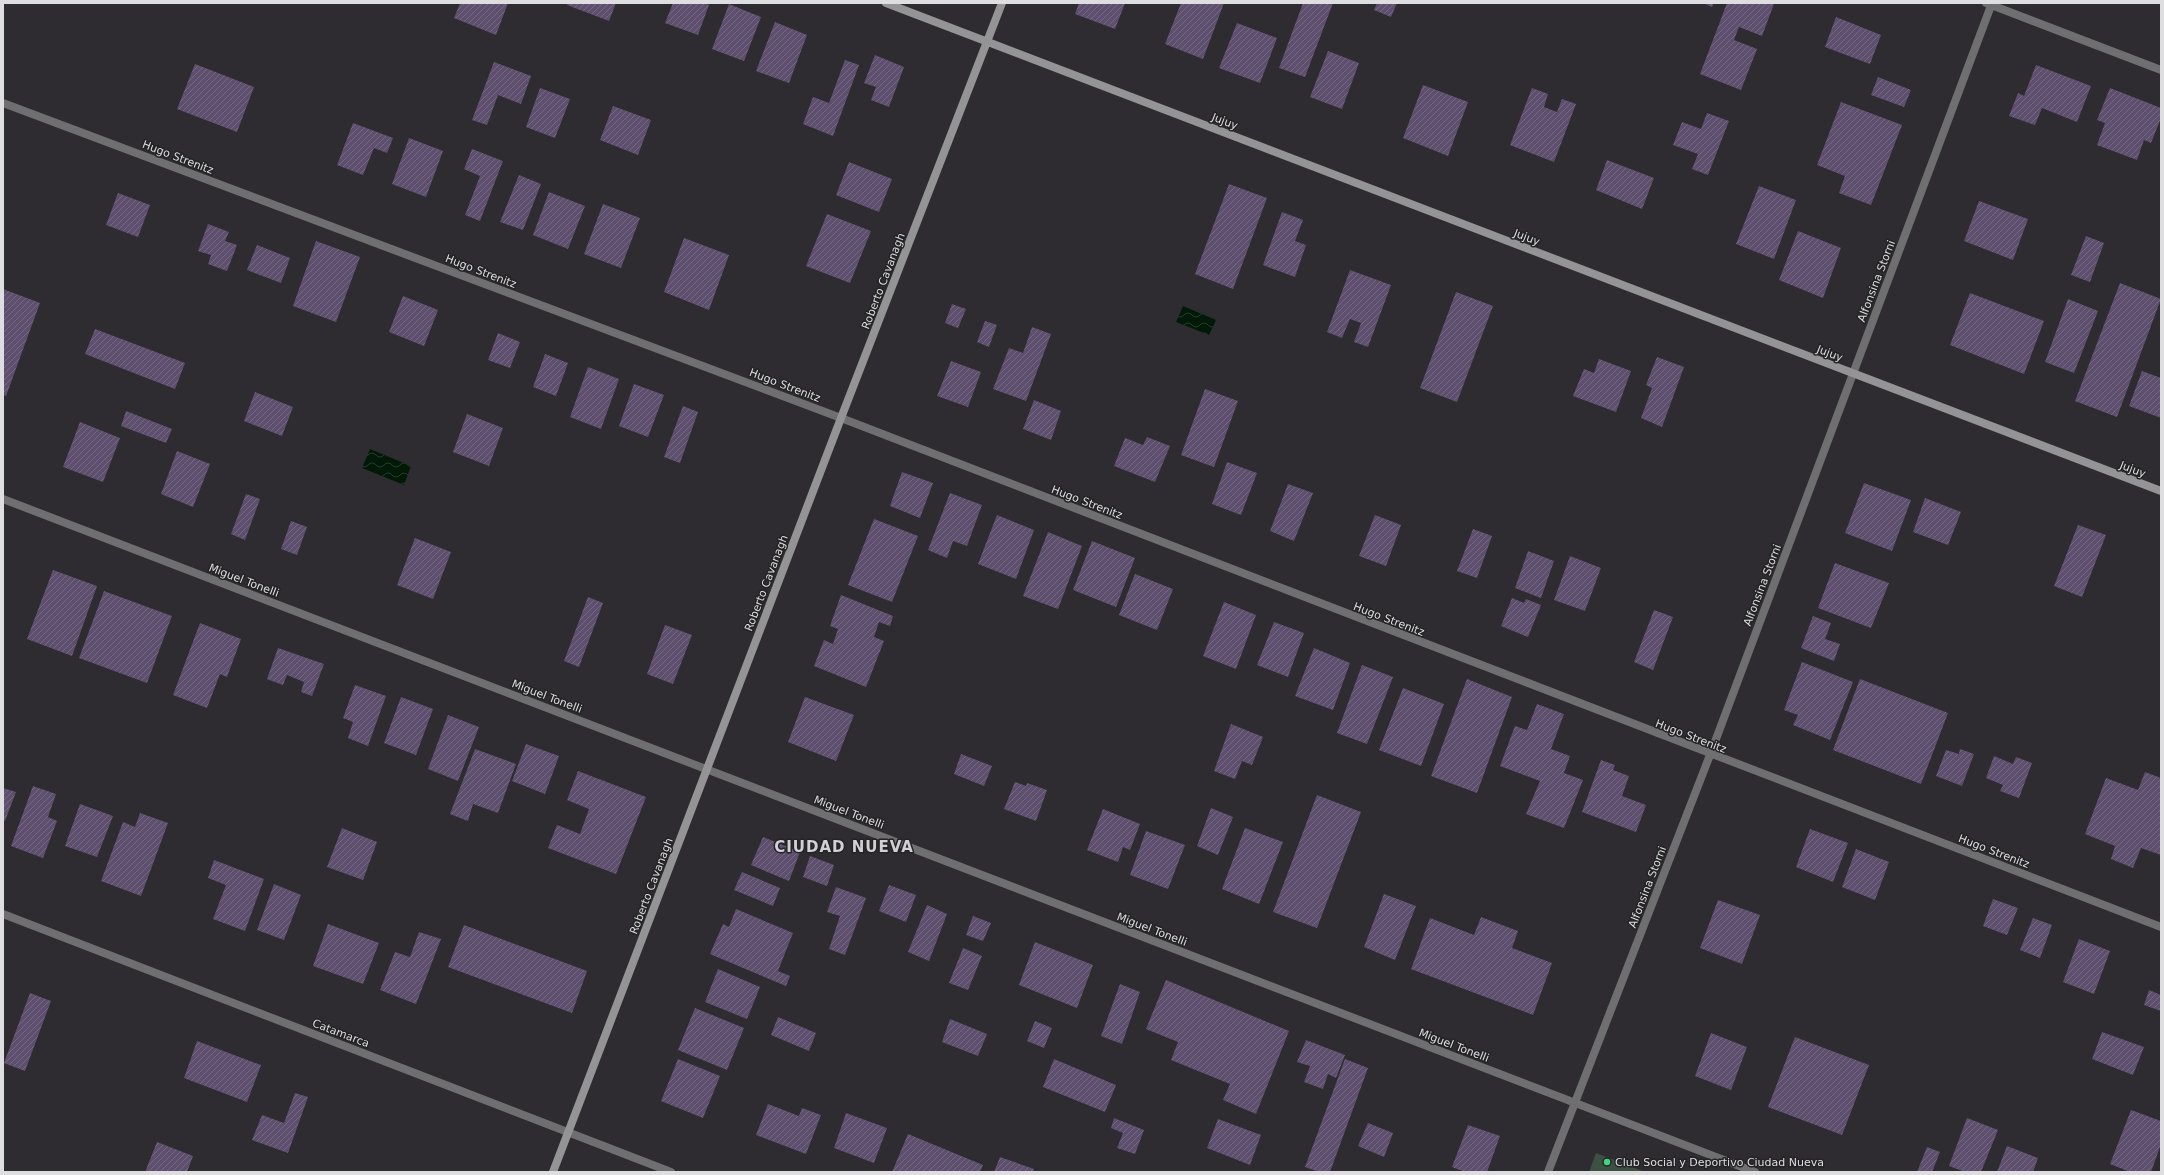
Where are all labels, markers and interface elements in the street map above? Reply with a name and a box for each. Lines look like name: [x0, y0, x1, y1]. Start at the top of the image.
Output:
street label: Jujuy: [1209, 110, 1240, 133]
street label: Hugo Strenitz: [141, 138, 215, 177]
street label: Jujuy: [1511, 226, 1542, 249]
street label: Roberto Cavanagh: [859, 231, 908, 331]
street label: Alfonsina Storni: [1855, 238, 1898, 324]
street label: Hugo Strenitz: [444, 252, 518, 291]
street label: Jujuy: [1814, 342, 1845, 365]
street label: Hugo Strenitz: [748, 366, 822, 405]
street label: Jujuy: [2117, 458, 2148, 481]
street label: Hugo Strenitz: [1050, 483, 1124, 522]
street label: Roberto Cavanagh: [742, 533, 791, 633]
street label: Alfonsina Storni: [1741, 542, 1784, 628]
street label: Miguel Tonelli: [207, 561, 281, 600]
street label: Hugo Strenitz: [1352, 600, 1426, 639]
street label: Miguel Tonelli: [510, 677, 584, 716]
street label: Hugo Strenitz: [1654, 717, 1728, 756]
street label: Miguel Tonelli: [812, 793, 886, 832]
street label: Hugo Strenitz: [1957, 832, 2031, 871]
street label: Roberto Cavanagh: [627, 836, 676, 936]
district label: CIUDAD NUEVA: [774, 838, 914, 856]
street label: Alfonsina Storni: [1626, 844, 1669, 930]
street label: Miguel Tonelli: [1115, 910, 1189, 949]
street label: Catamarca: [310, 1017, 371, 1050]
street label: Miguel Tonelli: [1417, 1026, 1491, 1065]
place label: Club Social y Deportivo Ciudad Nueva: [1615, 1156, 1824, 1169]
marker: Club Social y Deportivo Ciudad Nueva: [1602, 1157, 1612, 1167]

